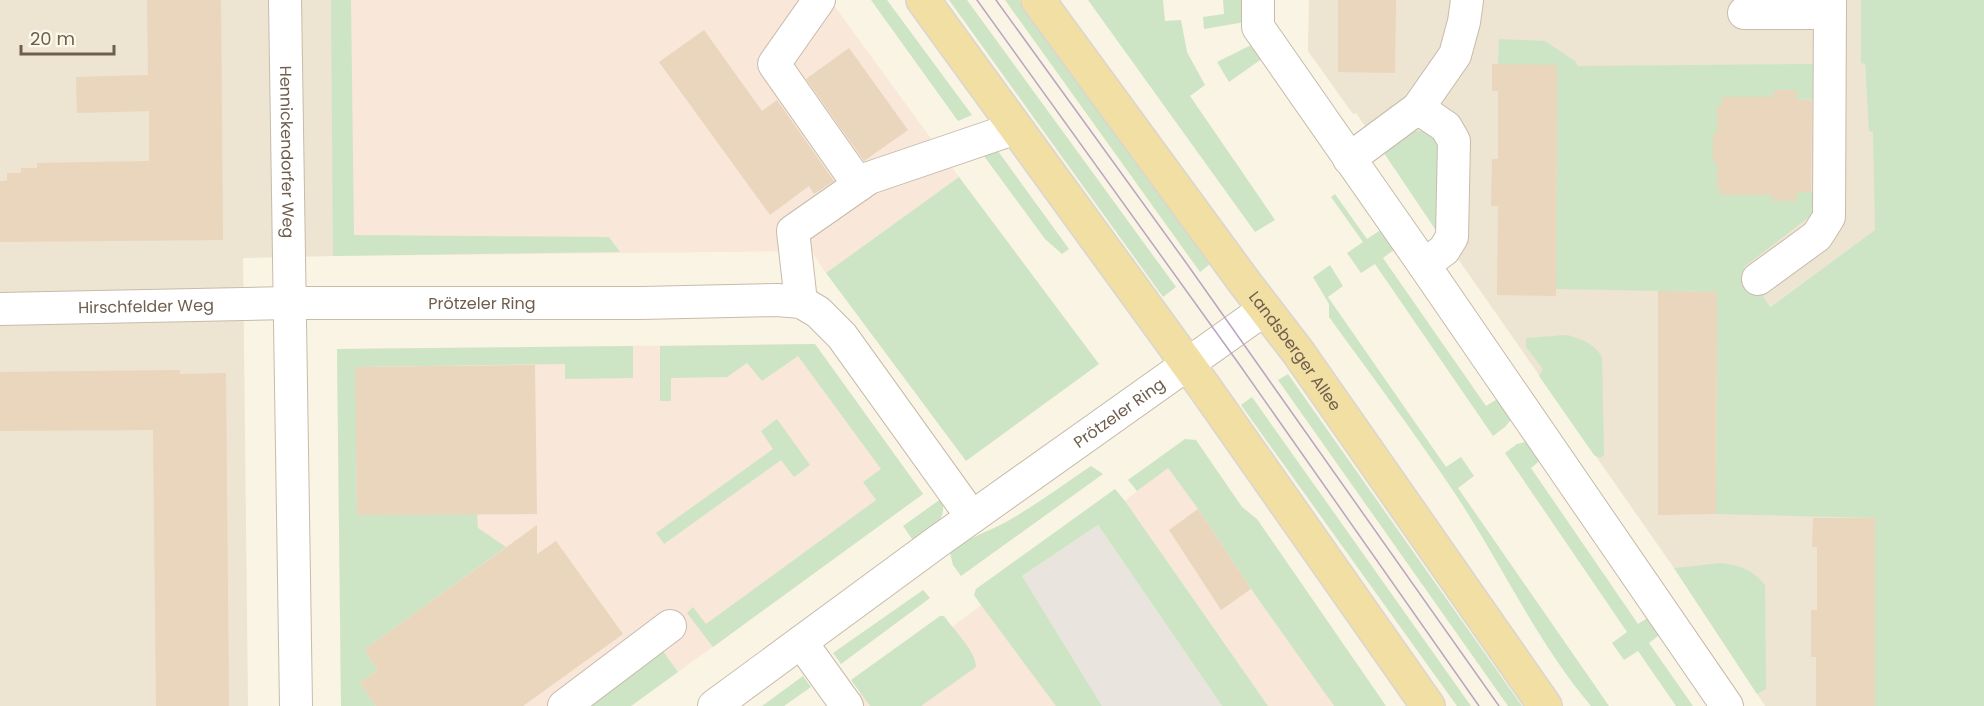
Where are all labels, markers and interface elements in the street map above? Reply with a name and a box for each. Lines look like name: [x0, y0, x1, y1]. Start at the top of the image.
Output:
scale bar: [21, 18, 114, 56]
text: 20 m: [30, 26, 75, 51]
street label: Hennickendorfer Weg: [274, 66, 300, 238]
street label: Landsberger Allee: [1243, 286, 1347, 416]
street label: Prötzeler Ring: [428, 292, 536, 315]
street label: Hirschfelder Weg: [78, 294, 214, 319]
street label: Prötzeler Ring: [1069, 373, 1170, 454]

